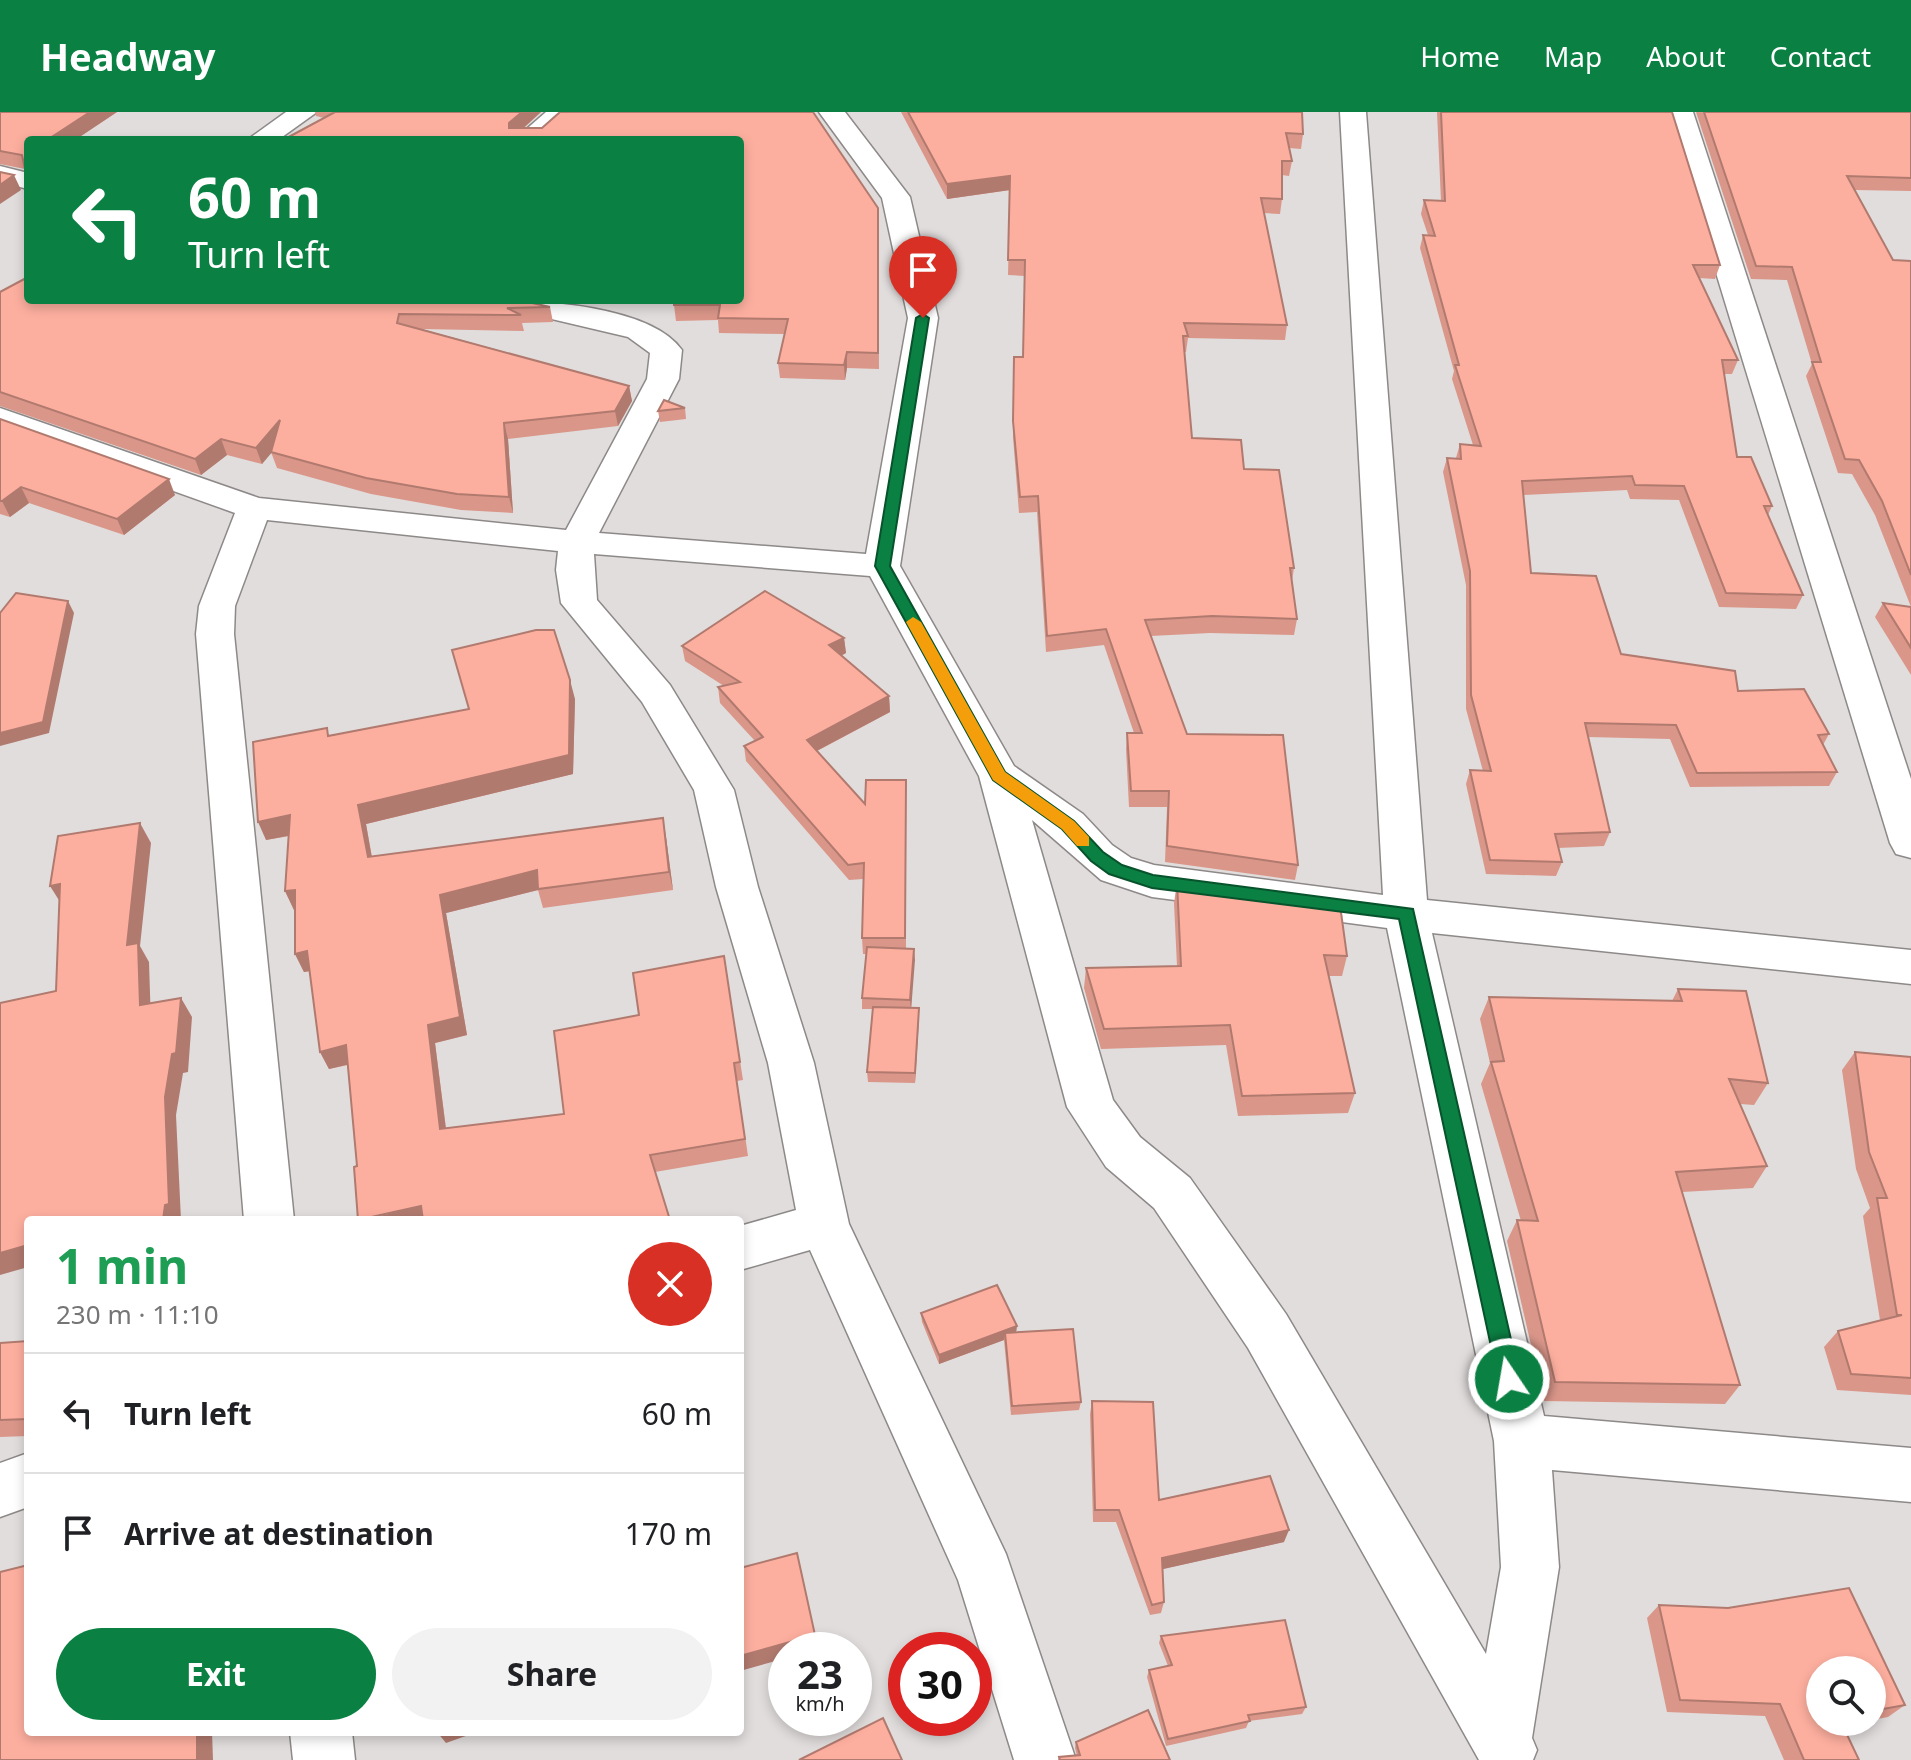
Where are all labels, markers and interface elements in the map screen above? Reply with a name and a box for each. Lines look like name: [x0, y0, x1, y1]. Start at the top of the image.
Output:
text: Headway: [40, 30, 216, 82]
text: Home: [1420, 37, 1500, 75]
text: Map: [1544, 37, 1602, 75]
text: About: [1646, 37, 1726, 75]
text: Contact: [1770, 37, 1871, 75]
text: 60 m: [188, 158, 321, 234]
icon: left: [56, 168, 160, 272]
text: Turn left: [188, 230, 330, 279]
pin: [889, 236, 957, 318]
icon: arrive: [901, 248, 945, 292]
text: 1 min: [56, 1233, 188, 1298]
button: close: [628, 1242, 712, 1326]
text: 230 m · 11:10: [56, 1296, 219, 1332]
position arrow: [1467, 1337, 1551, 1421]
icon: left: [56, 1391, 100, 1435]
text: Turn left: [124, 1393, 252, 1434]
text: 60 m: [642, 1393, 712, 1434]
icon: arrive: [56, 1511, 100, 1555]
text: Arrive at destination: [124, 1513, 434, 1554]
text: 170 m: [625, 1513, 712, 1554]
button: Exit: [56, 1628, 376, 1720]
button: Share: [392, 1628, 712, 1720]
speed limit sign: 30: [888, 1632, 992, 1736]
text: 23: [797, 1646, 843, 1701]
map controls: [1806, 1656, 1886, 1736]
button: search: [1806, 1656, 1886, 1736]
text: km/h: [795, 1690, 845, 1717]

